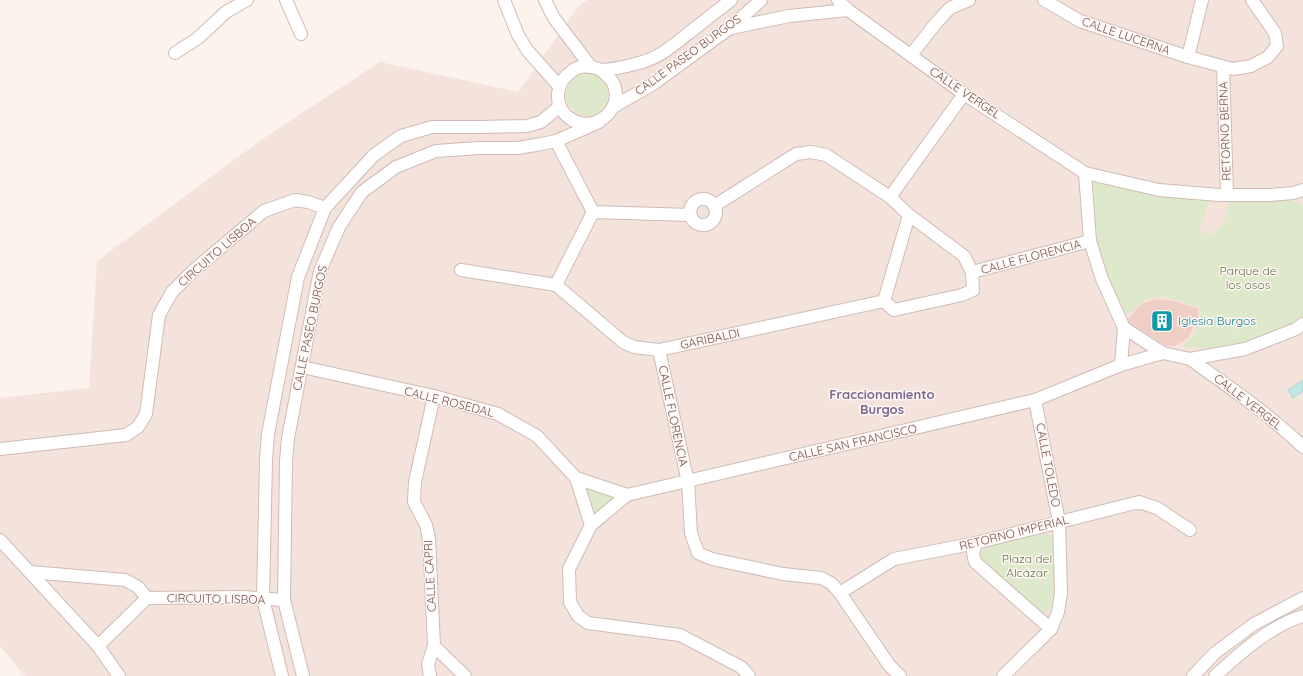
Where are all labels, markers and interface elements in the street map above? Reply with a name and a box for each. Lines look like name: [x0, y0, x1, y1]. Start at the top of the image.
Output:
street label: CALLE PASEO BURGOS: [632, 11, 744, 98]
street label: CALLE LUCERNA: [1080, 13, 1172, 58]
street label: CALLE VERGEL: [927, 63, 1004, 122]
street label: RETORNO BERNA: [1215, 81, 1234, 181]
street label: CIRCUITO LISBOA: [175, 214, 259, 290]
street label: CALLE FLORENCIA: [979, 236, 1083, 277]
park label: Parque de los osos: [1220, 263, 1277, 292]
street label: CALLE PASEO BURGOS: [289, 264, 330, 392]
building icon: Iglesia Burgos: [1149, 308, 1175, 334]
place label: Iglesia Burgos: [1178, 313, 1256, 328]
street label: GARIBALDI: [679, 325, 741, 352]
street label: CALLE FLORENCIA: [655, 364, 692, 468]
street label: CALLE VERGEL: [1211, 370, 1286, 433]
street label: CALLE ROSEDAL: [403, 383, 496, 420]
district label: Fraccionamiento Burgos: [829, 386, 935, 417]
street label: CALLE SAN FRANCISCO: [787, 420, 918, 465]
street label: CALLE TOLEDO: [1033, 421, 1064, 508]
street label: RETORNO IMPERIAL: [958, 511, 1071, 553]
street label: CALLE CAPRI: [420, 540, 439, 613]
park label: Plaza del Alcázar: [1002, 551, 1052, 580]
street label: CIRCUITO LISBOA: [167, 590, 266, 607]

